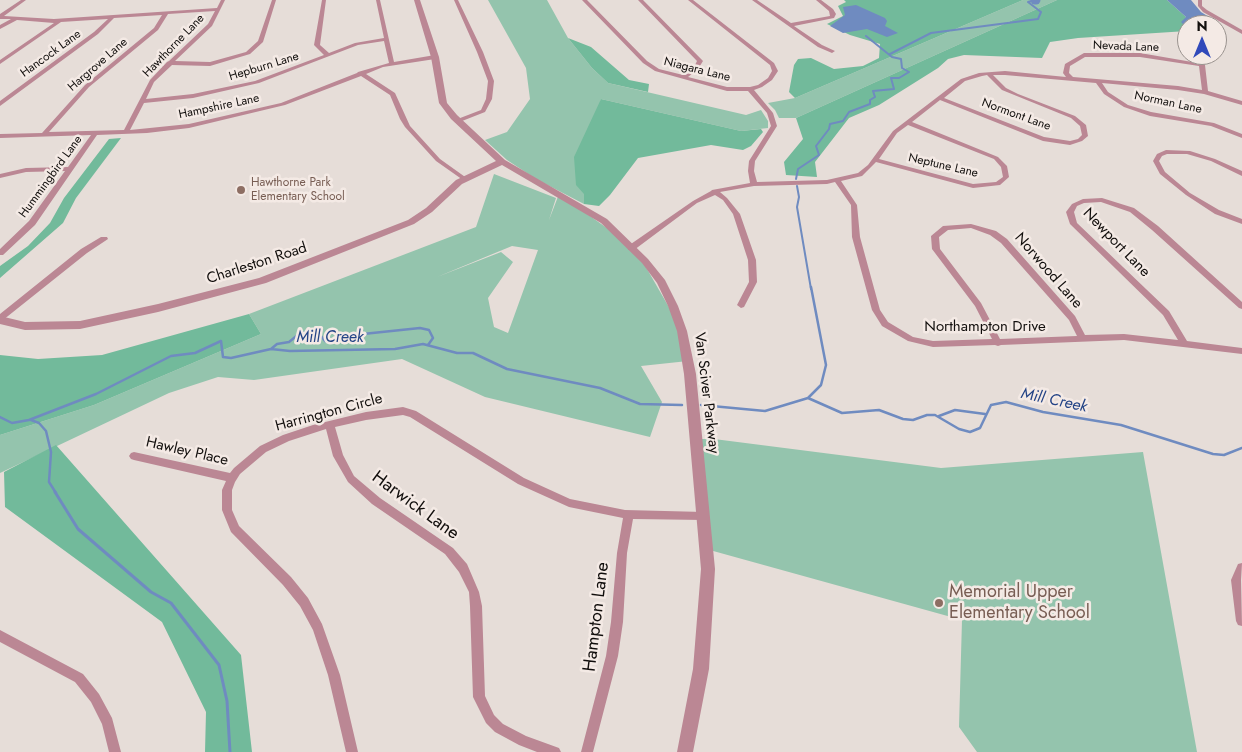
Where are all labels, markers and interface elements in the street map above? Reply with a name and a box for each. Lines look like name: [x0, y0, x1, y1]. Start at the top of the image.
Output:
street label: Hawthorne Lane: [140, 11, 208, 81]
north arrow: [1177, 15, 1227, 65]
text: N: [1196, 16, 1208, 36]
street label: Hancock Lane: [18, 27, 84, 81]
street label: Hargrove Lane: [65, 35, 131, 95]
street label: Nevada Lane: [1093, 39, 1159, 55]
street label: Hepburn Lane: [227, 50, 301, 84]
street label: Niagara Lane: [662, 55, 732, 85]
street label: Norman Lane: [1133, 89, 1203, 117]
street label: Hampshire Lane: [177, 91, 261, 123]
street label: Normont Lane: [980, 96, 1052, 134]
street label: Hummingbird Lane: [16, 133, 86, 221]
street label: Neptune Lane: [907, 151, 979, 181]
place label: Hawthorne Park Elementary School: [251, 176, 345, 204]
marker: Hawthorne Park Elementary School: [235, 184, 247, 196]
street label: Newport Lane: [1079, 205, 1153, 281]
street label: Norwood Lane: [1010, 229, 1086, 313]
street label: Charleston Road: [205, 239, 309, 289]
street label: Northampton Drive: [924, 318, 1046, 336]
water label: Mill Creek: [296, 328, 364, 348]
street label: Van Sciver Parkway: [690, 331, 722, 455]
water label: Mill Creek: [1019, 385, 1089, 417]
street label: Harrington Circle: [273, 390, 385, 436]
street label: Hawley Place: [144, 434, 230, 470]
street label: Harwick Lane: [367, 467, 463, 545]
street label: Hampton Lane: [580, 561, 614, 673]
place label: Memorial Upper Elementary School: [949, 582, 1090, 624]
marker: Memorial Upper Elementary School: [933, 597, 945, 609]

